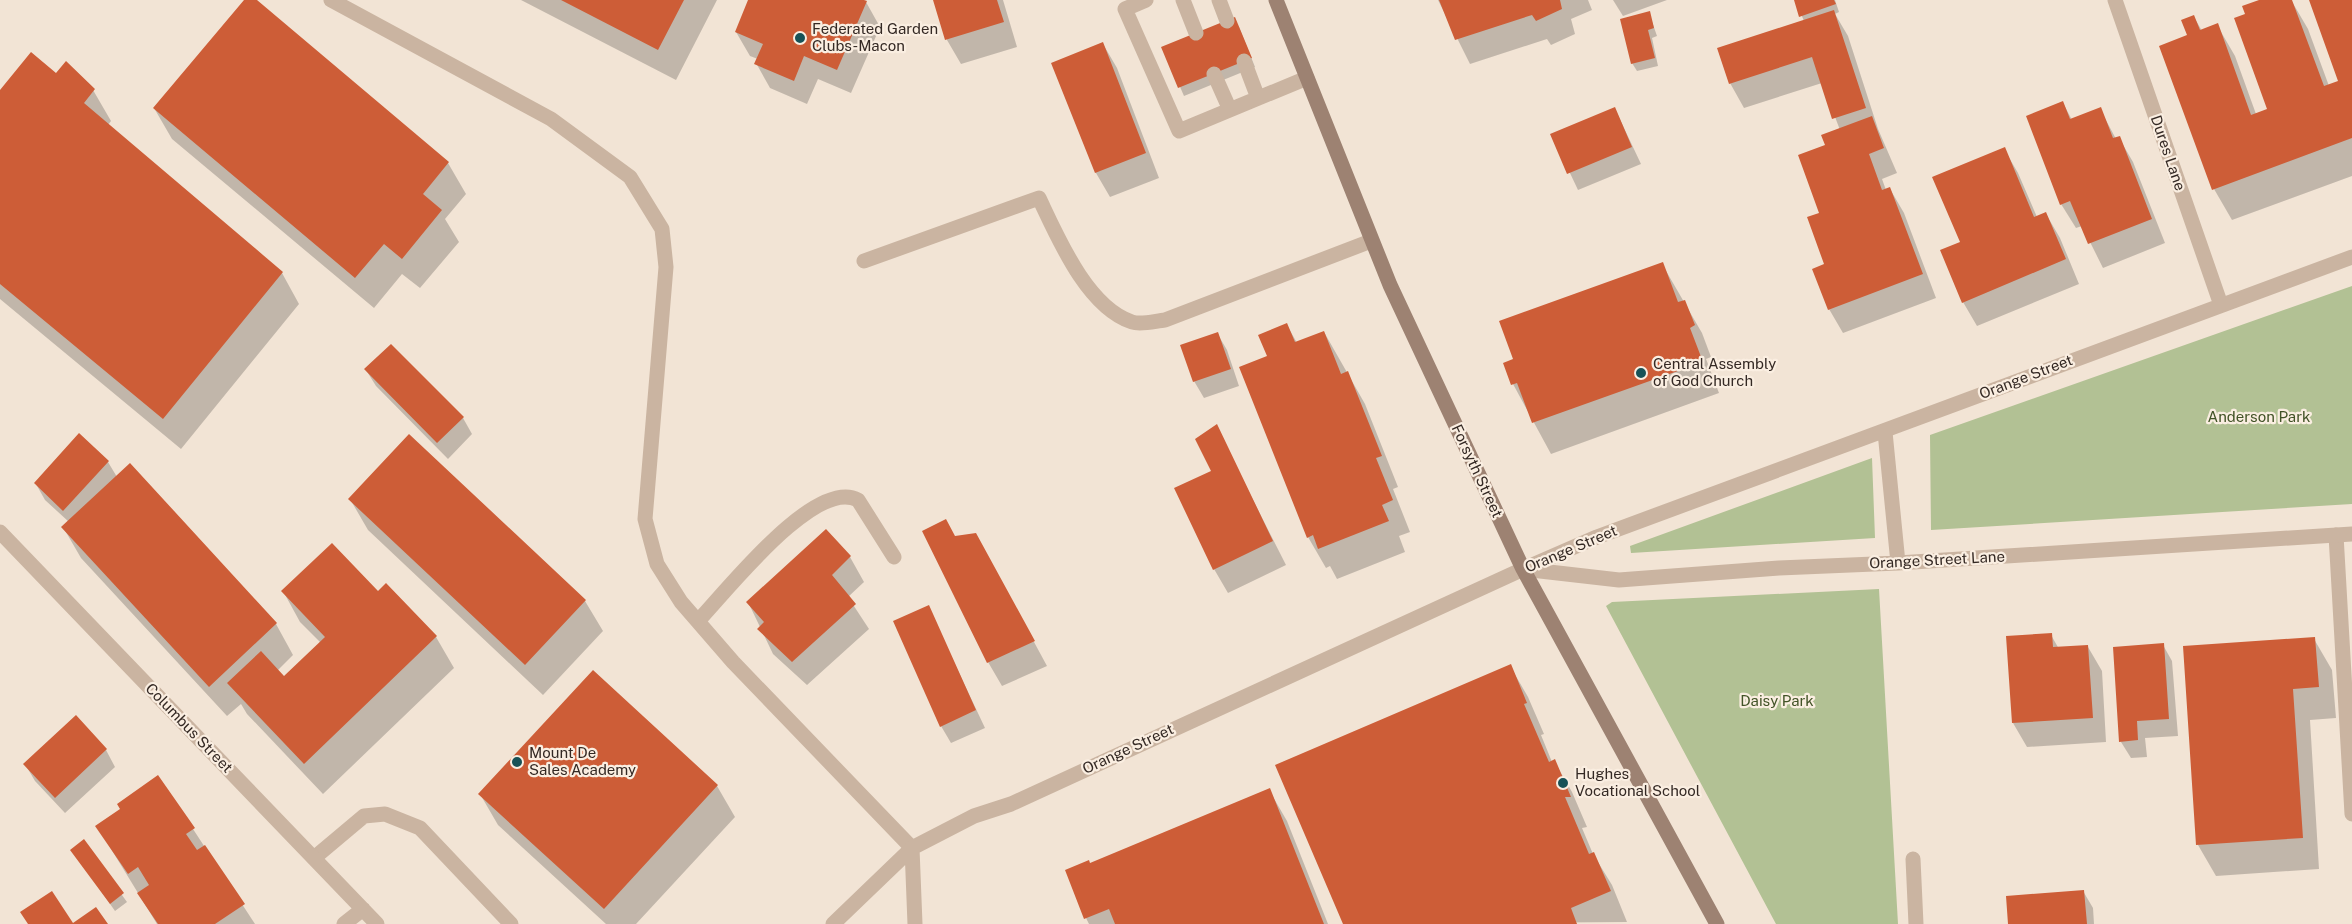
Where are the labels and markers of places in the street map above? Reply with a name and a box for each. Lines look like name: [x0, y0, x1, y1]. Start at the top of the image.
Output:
place label: Federated Garden Clubs-Macon: [812, 20, 938, 54]
marker: Federated Garden Clubs-Macon: [793, 31, 807, 45]
place label: Central Assembly of God Church: [1653, 355, 1776, 389]
marker: Central Assembly of God Church: [1634, 366, 1648, 380]
place label: Mount De Sales Academy: [529, 744, 636, 778]
marker: Mount De Sales Academy: [510, 755, 524, 769]
place label: Hughes Vocational School: [1575, 765, 1700, 799]
marker: Hughes Vocational School: [1556, 776, 1570, 790]

